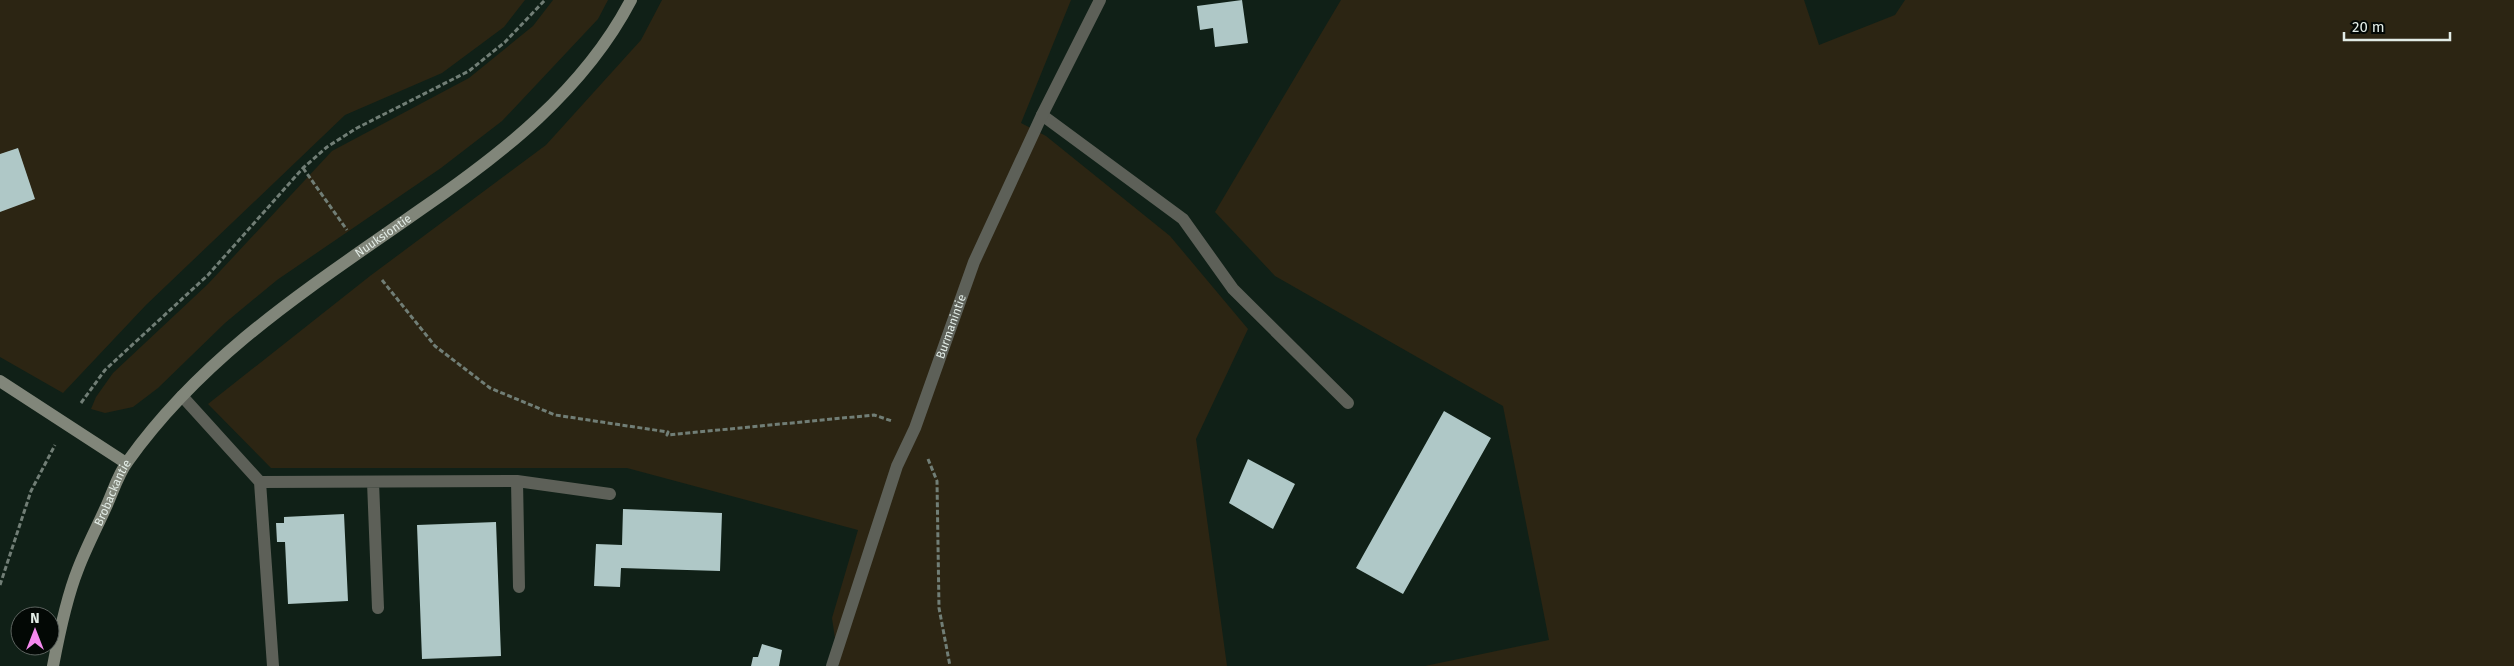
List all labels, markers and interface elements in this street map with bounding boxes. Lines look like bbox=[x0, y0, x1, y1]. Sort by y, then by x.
scale bar bbox=[2344, 10, 2450, 42]
text: 20 m bbox=[2352, 18, 2385, 36]
street label: Nuuksiontie bbox=[352, 211, 414, 260]
street label: Burmanintie bbox=[933, 292, 969, 361]
street label: Brobackantie bbox=[91, 457, 134, 528]
north arrow bbox=[10, 606, 60, 656]
text: N bbox=[30, 610, 40, 627]

